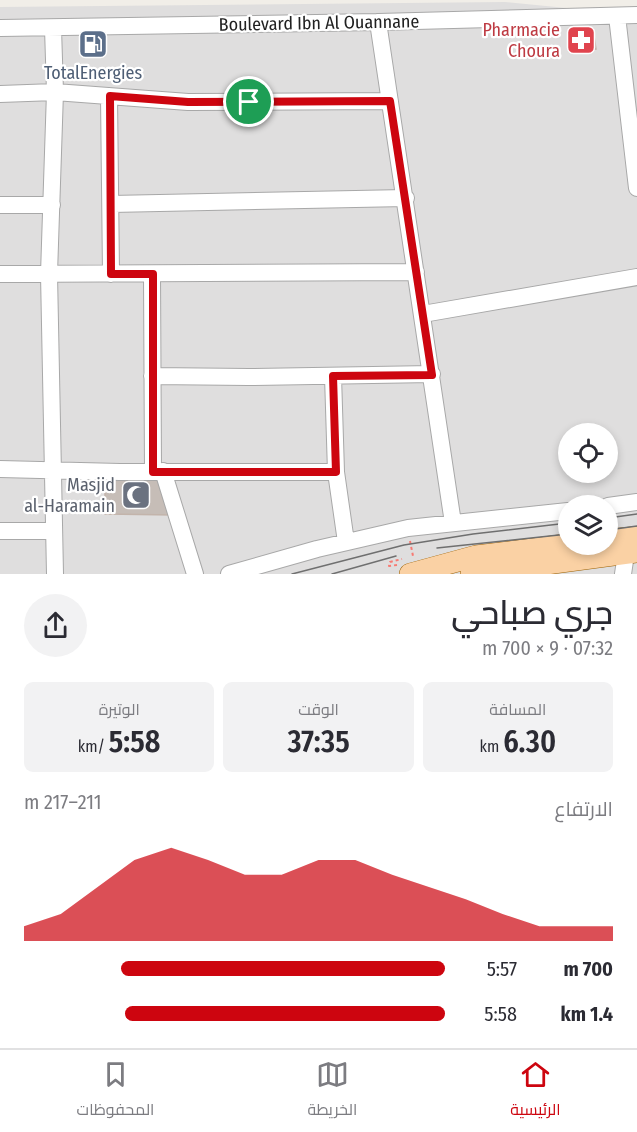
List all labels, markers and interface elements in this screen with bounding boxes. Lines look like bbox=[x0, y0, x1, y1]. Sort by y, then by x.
street label: Boulevard Ibn Al Ouannane bbox=[219, 10, 420, 36]
place label: Pharmacie Choura bbox=[483, 19, 560, 62]
pharmacy icon: Pharmacie Choura bbox=[565, 24, 597, 56]
fuel station icon: TotalEnergies bbox=[77, 28, 109, 60]
place label: TotalEnergies bbox=[44, 62, 142, 84]
pin bbox=[223, 76, 274, 127]
icon: arrive bbox=[232, 85, 265, 118]
map controls bbox=[558, 423, 618, 555]
button: locate bbox=[558, 423, 618, 483]
place label: Masjid al-Haramain bbox=[24, 474, 115, 517]
mosque icon: Masjid al-Haramain bbox=[120, 479, 152, 511]
button: layers bbox=[558, 495, 618, 555]
text: جري صباحي bbox=[451, 593, 613, 633]
button: share bbox=[24, 594, 87, 657]
text: 07:32 · 9 × 700 m bbox=[482, 636, 613, 660]
text: الوتيرة bbox=[99, 700, 140, 719]
text: الوقت bbox=[298, 700, 339, 719]
text: المسافة bbox=[489, 700, 546, 719]
text: 5:58 bbox=[109, 724, 161, 760]
text: 37:35 bbox=[287, 724, 350, 760]
text: 6.30 bbox=[503, 724, 556, 760]
text: /km bbox=[78, 737, 109, 756]
text: km bbox=[480, 737, 503, 756]
text: 211–217 m bbox=[24, 790, 102, 814]
text: الارتفاع bbox=[554, 797, 613, 821]
text: 5:57 bbox=[487, 957, 517, 981]
text: 700 m bbox=[563, 957, 613, 981]
text: 5:58 bbox=[484, 1002, 517, 1026]
text: 1.4 km bbox=[560, 1002, 613, 1026]
tab: المحفوظات bbox=[77, 1058, 154, 1124]
tab: الخريطة bbox=[307, 1058, 357, 1124]
tab: الرئيسية bbox=[510, 1058, 561, 1124]

